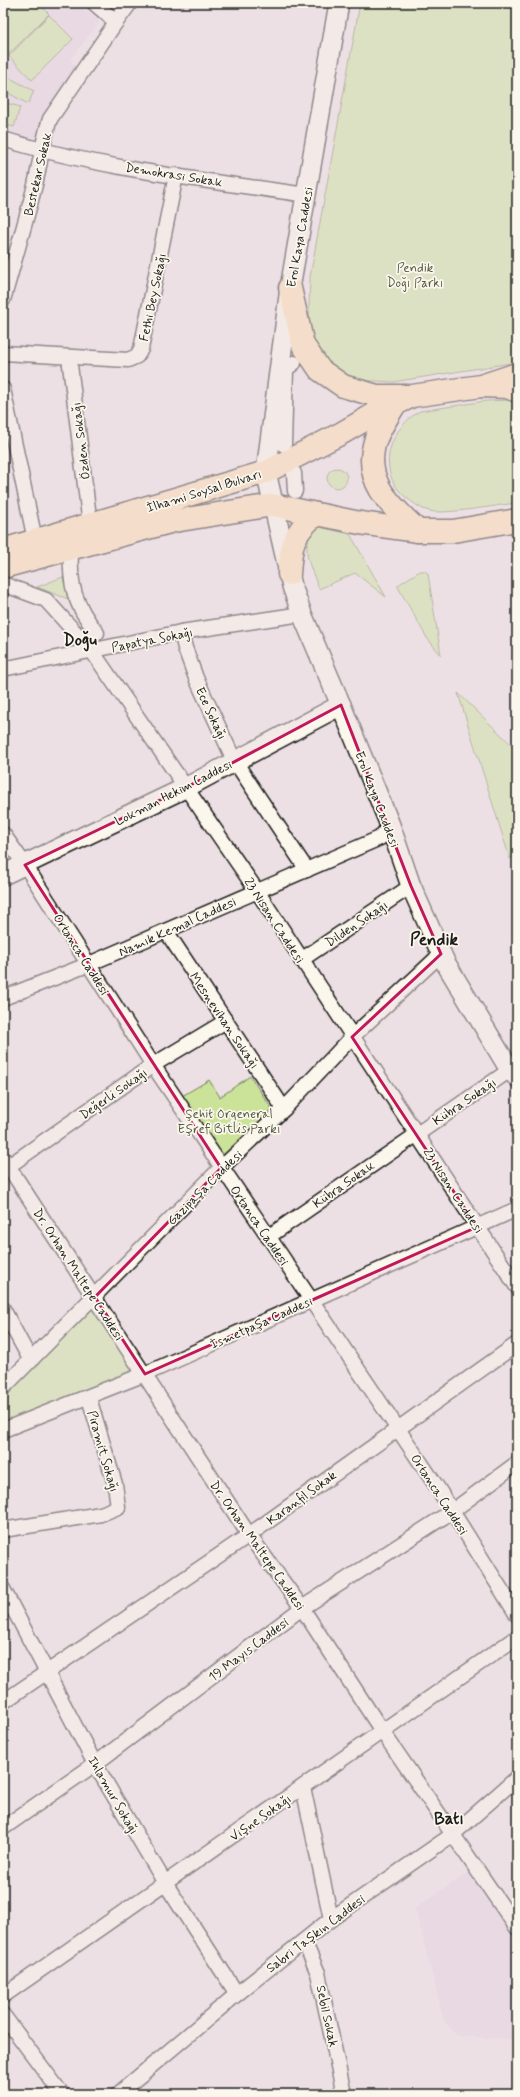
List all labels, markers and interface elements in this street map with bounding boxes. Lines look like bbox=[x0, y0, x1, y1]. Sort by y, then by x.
street label: Bestekar Sokak bbox=[21, 130, 56, 218]
street label: Demokrasi Sokak bbox=[124, 159, 224, 192]
street label: Erol Kaya Caddesi bbox=[283, 186, 318, 289]
street label: Fethi Bey Sokağı bbox=[136, 252, 171, 343]
park label: Pendik Doğı Parkı bbox=[387, 260, 443, 292]
street label: Özden Sokağı bbox=[68, 401, 95, 481]
street label: İlhami Soysal Bulvarı bbox=[145, 466, 264, 517]
street label: Papatya Sokağı bbox=[110, 624, 195, 657]
district label: Doğu bbox=[63, 629, 97, 652]
street label: Ece Sokağı bbox=[191, 685, 230, 743]
street label: Erol Kaya Caddesi bbox=[350, 749, 403, 850]
street label: Lokman Hekim Caddesi bbox=[112, 756, 235, 830]
street label: 23 Nisan Caddesi bbox=[240, 875, 308, 967]
street label: Namık Kemal Caddesi bbox=[116, 894, 239, 961]
street label: Dilden Sokağı bbox=[322, 897, 391, 951]
street label: Ortanca Caddesi bbox=[49, 911, 113, 999]
district label: Pendik bbox=[410, 929, 458, 951]
street label: Mesnevihan Sokağı bbox=[185, 969, 262, 1072]
street label: Değerli Sokağı bbox=[77, 1065, 151, 1124]
street label: Kübra Sokağı bbox=[430, 1075, 500, 1130]
park label: Şehit Orgeneral Eşref Bitlis Parkı bbox=[178, 1106, 281, 1138]
street label: 23 Nisan Caddesi bbox=[419, 1145, 487, 1237]
street label: Gazipaşa Caddesi bbox=[164, 1147, 246, 1229]
street label: Kübra Sokak bbox=[310, 1157, 379, 1213]
street label: Ortanca Caddesi bbox=[226, 1182, 292, 1269]
street label: Dr. Orhan Maltepe Caddesi bbox=[29, 1205, 127, 1344]
street label: İsmetpaşa Caddesi bbox=[208, 1293, 316, 1354]
street label: Piramit Sokağı bbox=[83, 1409, 122, 1494]
street label: Ortanca Caddesi bbox=[406, 1451, 471, 1538]
street label: Karanfil Sokak bbox=[264, 1467, 340, 1529]
street label: Dr. Orhan Maltepe Caddesi bbox=[206, 1478, 308, 1614]
street label: 19 Mayıs Caddesi bbox=[205, 1614, 292, 1686]
street label: Ihlamur Sokağı bbox=[83, 1754, 142, 1838]
street label: Vişne Sokağı bbox=[227, 1791, 295, 1846]
district label: Batı bbox=[434, 1808, 464, 1830]
street label: Sabri Taşkın Caddesi bbox=[263, 1891, 369, 1977]
street label: Sebil Sokak bbox=[312, 1984, 342, 2049]

